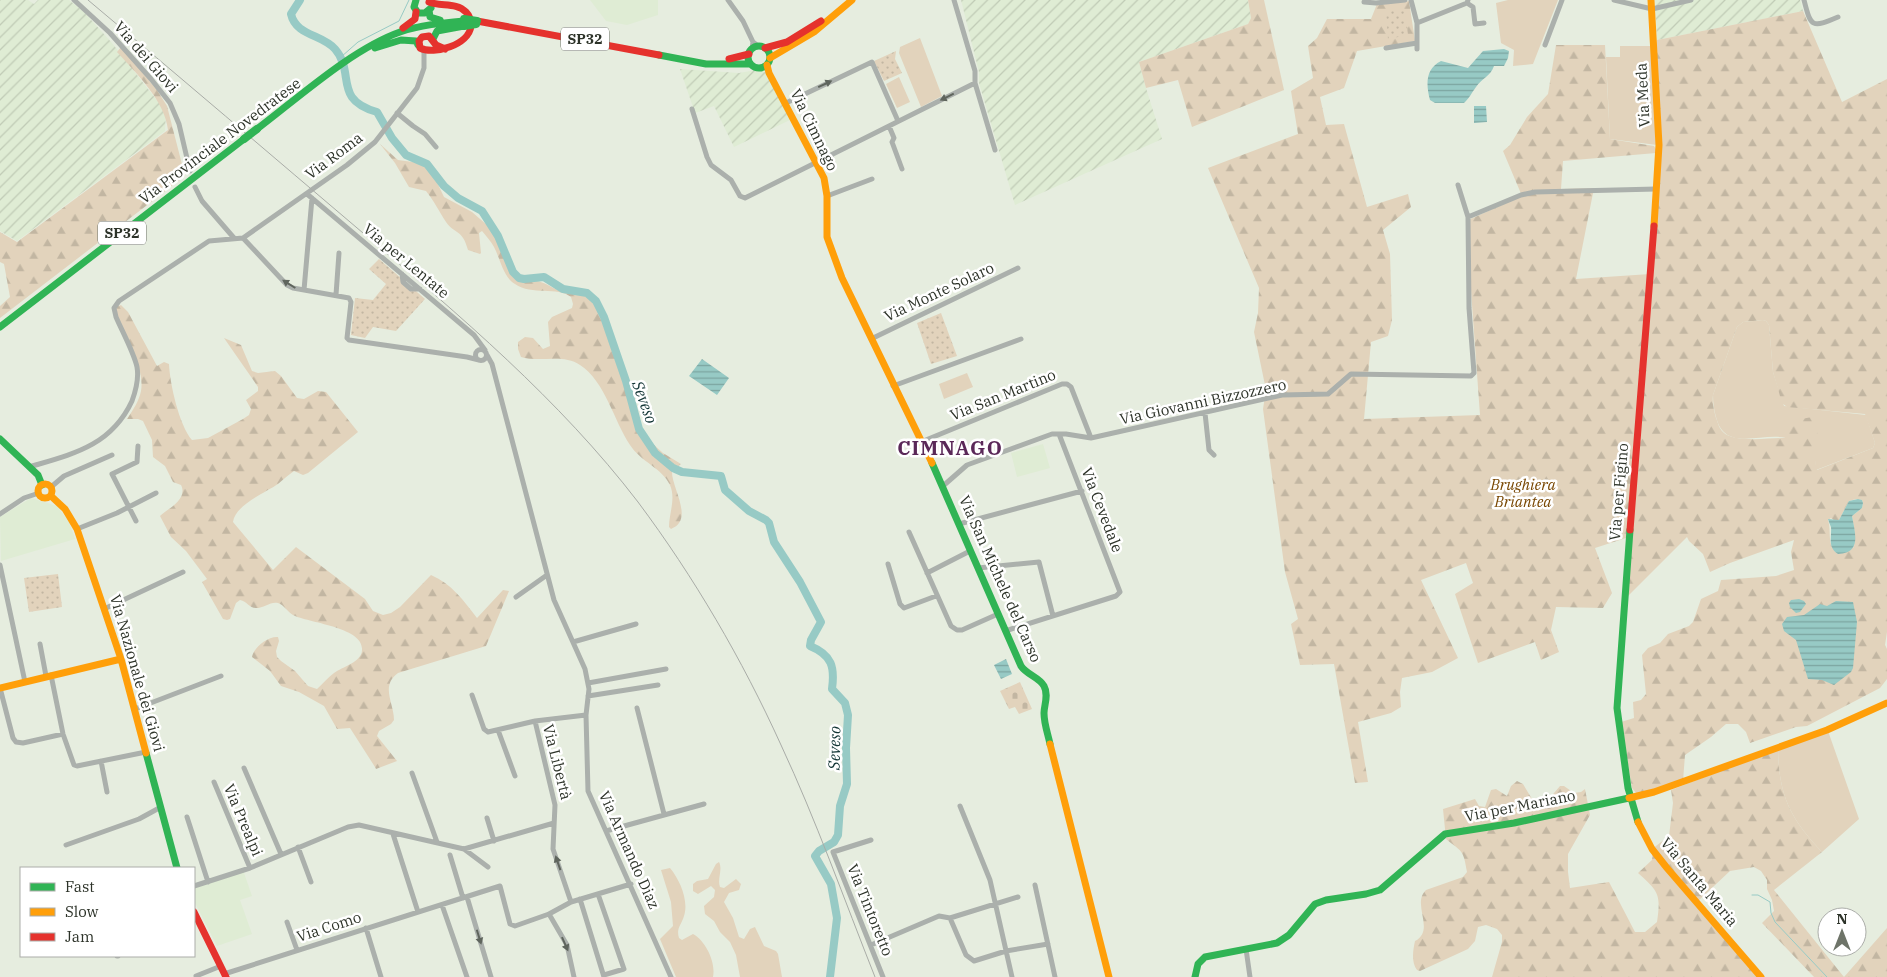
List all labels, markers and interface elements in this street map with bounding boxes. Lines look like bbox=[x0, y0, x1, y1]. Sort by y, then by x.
street label: Via dei Giovi bbox=[110, 17, 183, 96]
road number: SP32 bbox=[561, 28, 609, 50]
street label: Via Meda bbox=[1631, 62, 1654, 128]
street label: Via Provinciale Novedratese bbox=[135, 74, 304, 208]
one-way arrow bbox=[818, 80, 832, 88]
street label: Via Cimnago bbox=[786, 86, 843, 174]
one-way arrow bbox=[940, 93, 955, 101]
street label: Via Roma bbox=[301, 128, 366, 183]
street label: Via per Lentate bbox=[359, 219, 453, 302]
road number: SP32 bbox=[98, 222, 146, 244]
street label: Via Monte Solaro bbox=[881, 258, 997, 325]
one-way arrow bbox=[282, 279, 296, 288]
street label: Via San Martino bbox=[947, 365, 1058, 424]
street label: Via Giovanni Bizzozzero bbox=[1118, 375, 1288, 428]
water label: Seveso bbox=[628, 377, 662, 426]
district label: CIMNAGO bbox=[897, 434, 1003, 461]
street label: Via per Figino bbox=[1605, 442, 1632, 542]
street label: Via Cevedale bbox=[1078, 465, 1127, 555]
park label: Brughiera Briantea bbox=[1489, 475, 1556, 511]
street label: Via San Michele del Carso bbox=[955, 493, 1046, 665]
street label: Via Nazionale dei Giovi bbox=[106, 592, 169, 754]
street label: Via Libertà bbox=[539, 722, 576, 802]
water label: Seveso bbox=[824, 726, 844, 771]
street label: Via Prealpi bbox=[220, 781, 267, 859]
street label: Via per Mariano bbox=[1463, 785, 1577, 826]
street label: Via Armando Diaz bbox=[595, 788, 664, 912]
street label: Via Santa Maria bbox=[1657, 833, 1742, 930]
one-way arrow bbox=[553, 856, 561, 871]
street label: Via Tintoretto bbox=[843, 861, 898, 959]
legend bbox=[20, 867, 195, 957]
text: Fast bbox=[65, 877, 95, 896]
text: Slow bbox=[65, 902, 99, 921]
street label: Via Como bbox=[294, 907, 364, 946]
north arrow bbox=[1817, 907, 1867, 957]
text: N bbox=[1836, 910, 1848, 928]
text: Jam bbox=[65, 927, 94, 946]
one-way arrow bbox=[476, 929, 484, 944]
one-way arrow bbox=[562, 937, 570, 951]

